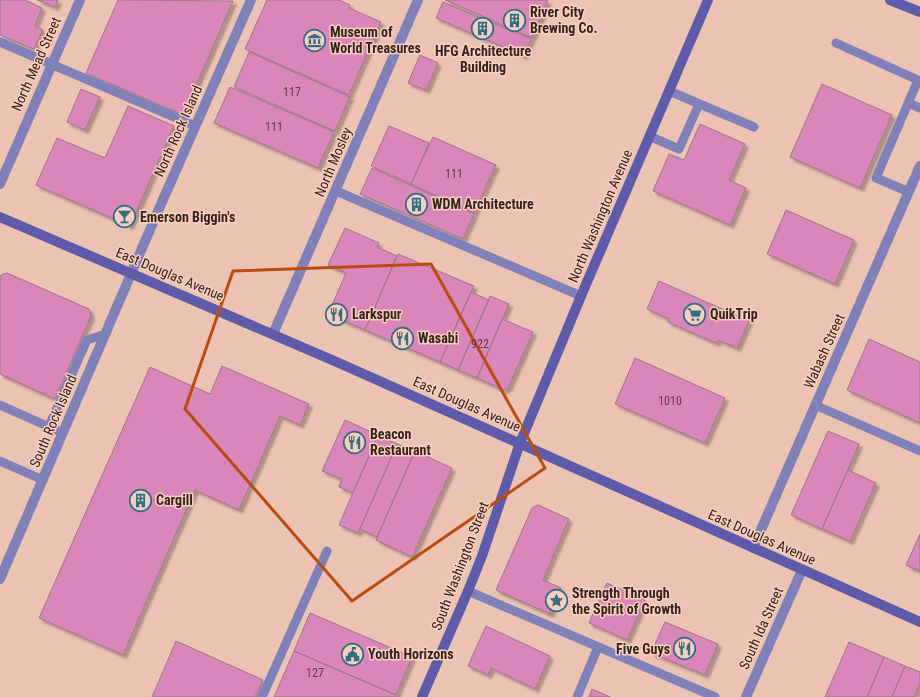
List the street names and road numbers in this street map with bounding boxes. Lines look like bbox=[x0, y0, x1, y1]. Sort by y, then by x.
street label: North Mead Street bbox=[8, 15, 64, 113]
street label: North Rock Island bbox=[151, 83, 205, 179]
street label: North Mosley bbox=[311, 125, 355, 199]
street label: North Washington Avenue bbox=[565, 147, 635, 285]
street label: East Douglas Avenue bbox=[114, 244, 227, 304]
street label: Wabash Street bbox=[800, 311, 848, 391]
street label: South Rock Island bbox=[26, 372, 80, 470]
street label: East Douglas Avenue bbox=[411, 373, 524, 435]
street label: South Washington Street bbox=[428, 500, 492, 632]
street label: East Douglas Avenue bbox=[706, 506, 819, 568]
street label: South Ida Street bbox=[736, 584, 786, 672]

